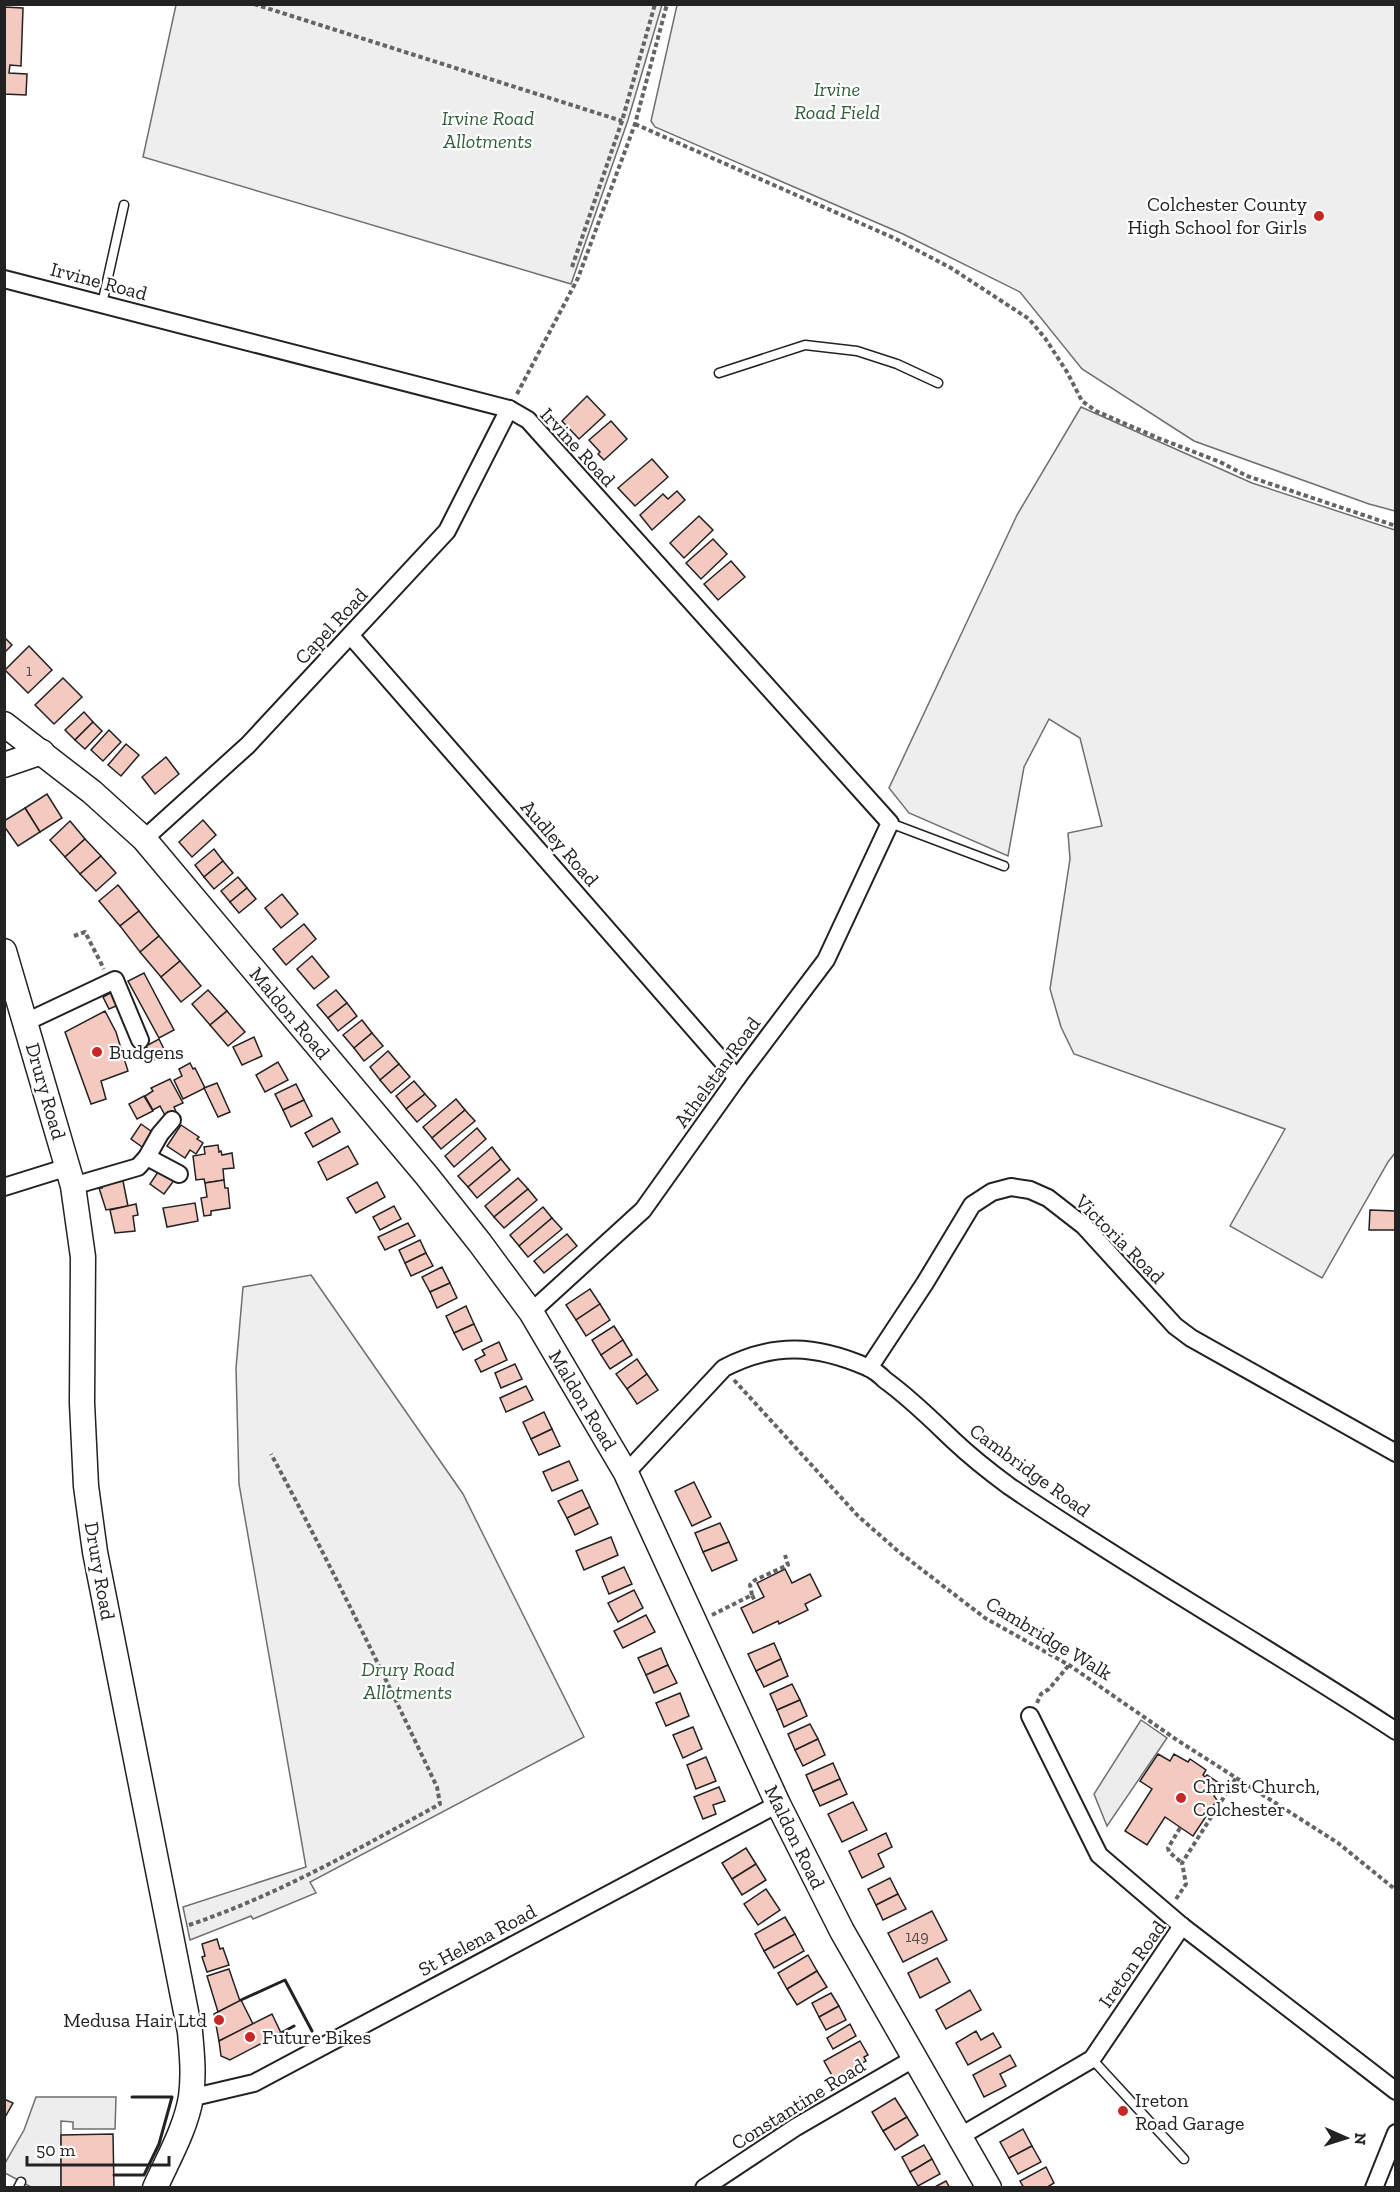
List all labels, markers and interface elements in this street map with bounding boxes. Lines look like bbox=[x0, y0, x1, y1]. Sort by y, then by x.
park label: Irvine Road Field bbox=[794, 77, 880, 124]
park label: Irvine Road Allotments bbox=[442, 106, 534, 153]
place label: Colchester County High School for Girls bbox=[1127, 192, 1308, 239]
marker: Colchester County High School for Girls bbox=[1312, 209, 1326, 223]
street label: Irvine Road bbox=[48, 257, 150, 305]
street label: Irvine Road bbox=[535, 403, 621, 491]
street label: Capel Road bbox=[290, 583, 372, 669]
house number: 1 bbox=[26, 661, 32, 680]
street label: Audley Road bbox=[516, 795, 604, 891]
street label: Maldon Road bbox=[245, 962, 335, 1064]
street label: Athelstan Road bbox=[669, 1012, 765, 1132]
street label: Drury Road bbox=[21, 1040, 71, 1142]
place label: Budgens bbox=[109, 1040, 184, 1064]
marker: Budgens bbox=[90, 1045, 104, 1059]
street label: Victoria Road bbox=[1070, 1189, 1170, 1289]
street label: Maldon Road bbox=[544, 1346, 622, 1454]
street label: Cambridge Road bbox=[965, 1418, 1095, 1522]
street label: Drury Road bbox=[80, 1520, 120, 1622]
street label: Cambridge Walk bbox=[982, 1591, 1117, 1685]
park label: Drury Road Allotments bbox=[361, 1657, 455, 1704]
place label: Christ Church, Colchester bbox=[1193, 1774, 1320, 1821]
street label: Maldon Road bbox=[760, 1781, 830, 1893]
marker: Christ Church, Colchester bbox=[1174, 1791, 1188, 1805]
street label: St Helena Road bbox=[414, 1899, 540, 1981]
street label: Ireton Road bbox=[1093, 1916, 1171, 2012]
house number: 149 bbox=[905, 1927, 929, 1946]
place label: Medusa Hair Ltd bbox=[63, 2008, 207, 2032]
marker: Medusa Hair Ltd bbox=[212, 2013, 226, 2027]
place label: Future Bikes bbox=[262, 2025, 371, 2049]
marker: Future Bikes bbox=[243, 2030, 257, 2044]
street label: Constantine Road bbox=[727, 2053, 869, 2155]
place label: Ireton Road Garage bbox=[1135, 2088, 1244, 2135]
marker: Ireton Road Garage bbox=[1116, 2104, 1130, 2118]
north arrow bbox=[1316, 2108, 1376, 2168]
scale bar bbox=[27, 2129, 170, 2167]
text: N bbox=[1351, 2132, 1370, 2145]
text: 50 m bbox=[36, 2139, 76, 2161]

